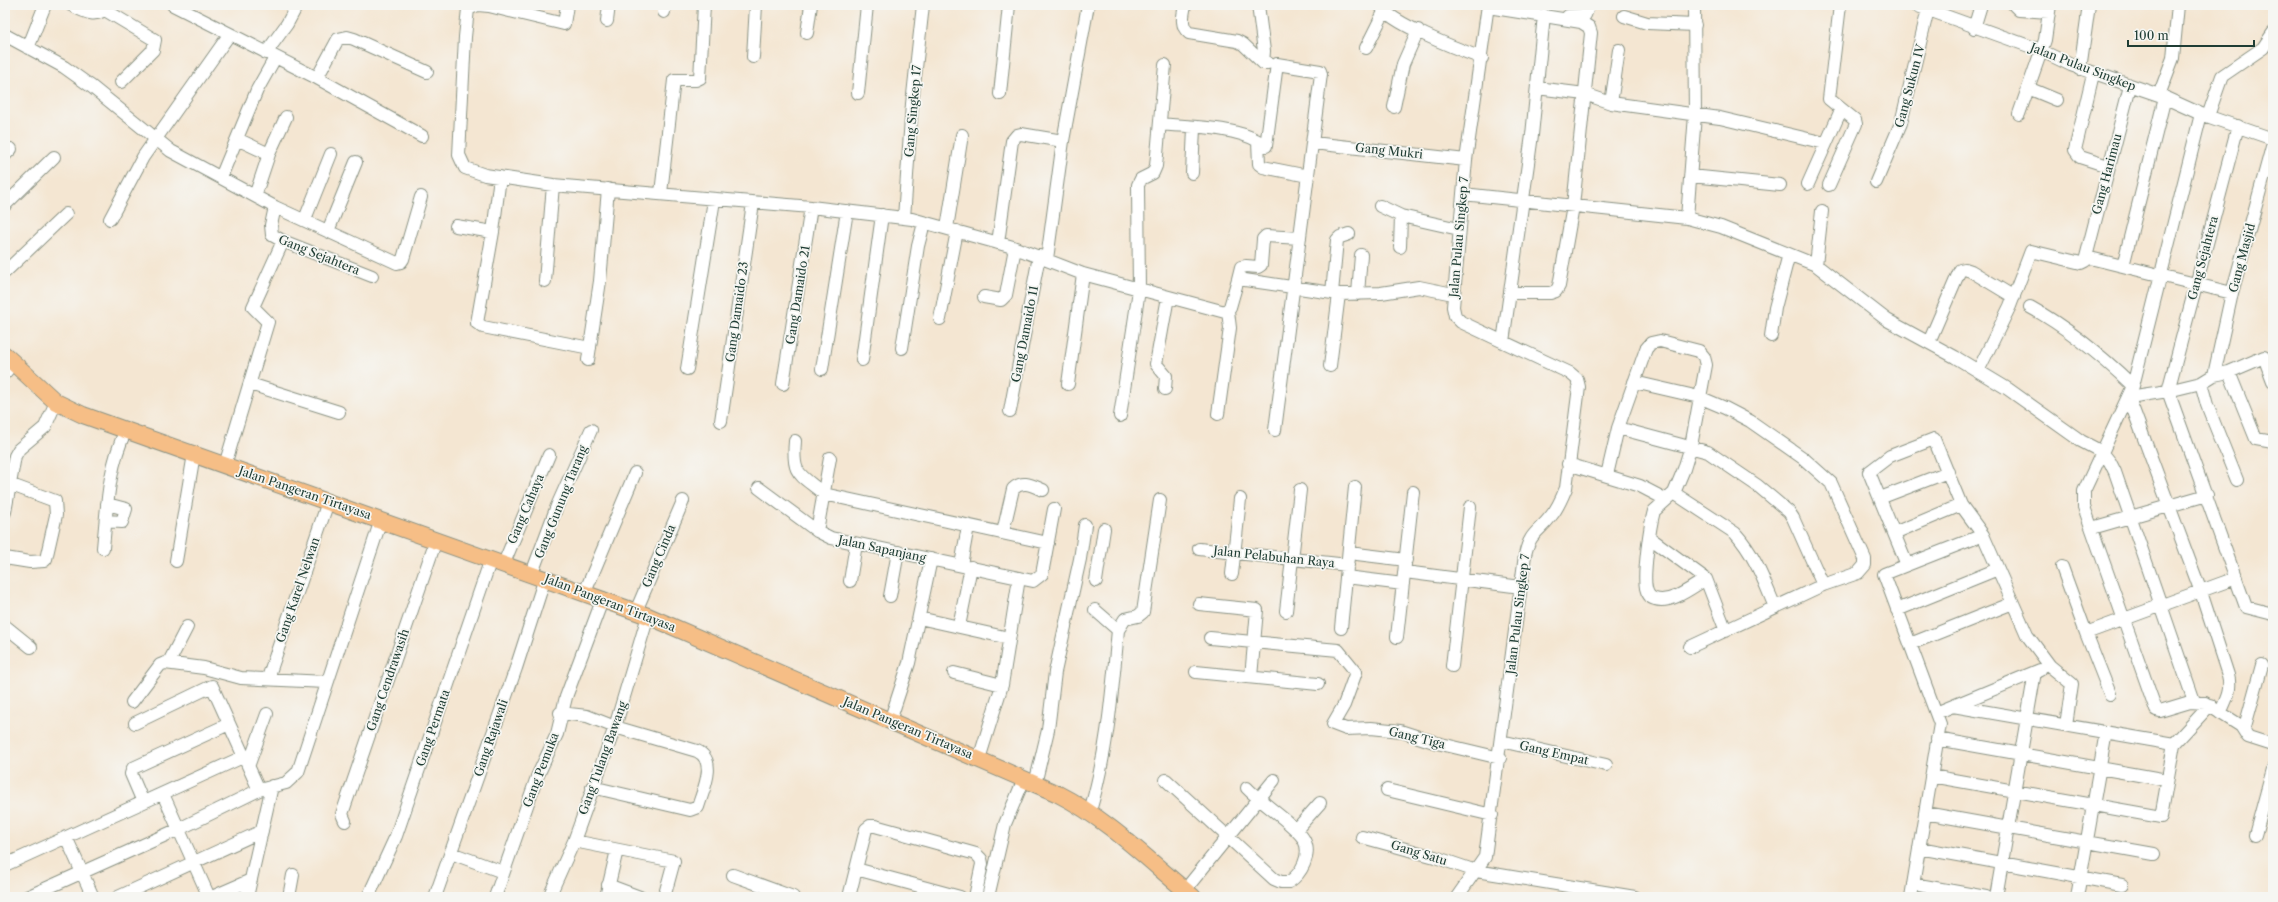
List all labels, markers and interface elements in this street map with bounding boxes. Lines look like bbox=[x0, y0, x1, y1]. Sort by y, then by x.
scale bar bbox=[2128, 22, 2254, 48]
text: 100 m bbox=[2134, 28, 2169, 43]
street label: Jalan Pulau Singkep bbox=[2026, 39, 2138, 94]
street label: Gang Sukun IV bbox=[1891, 42, 1928, 129]
street label: Gang Singkep 17 bbox=[901, 64, 924, 158]
street label: Gang Harimau bbox=[2089, 131, 2125, 216]
street label: Gang Mukri bbox=[1354, 139, 1424, 162]
street label: Jalan Pulau Singkep 7 bbox=[1446, 176, 1471, 300]
street label: Gang Sejahtera bbox=[2184, 214, 2221, 302]
street label: Gang Masjid bbox=[2225, 221, 2258, 294]
street label: Gang Sejahtera bbox=[276, 231, 363, 278]
street label: Gang Damaido 21 bbox=[782, 244, 813, 346]
street label: Gang Damaido 23 bbox=[722, 261, 751, 363]
street label: Gang Damaido 11 bbox=[1008, 284, 1041, 384]
street label: Gang Gunung Tarang bbox=[531, 442, 590, 561]
street label: Jalan Pangeran Tirtayasa bbox=[235, 462, 374, 523]
street label: Gang Cahaya bbox=[504, 471, 547, 546]
street label: Gang Cinda bbox=[639, 521, 679, 590]
street label: Jalan Sapanjang bbox=[835, 531, 928, 565]
street label: Gang Karel Nelwan bbox=[272, 535, 323, 644]
street label: Jalan Pelabuhan Raya bbox=[1211, 542, 1336, 570]
street label: Jalan Pulau Singkep 7 bbox=[1502, 553, 1532, 677]
street label: Jalan Pangeran Tirtayasa bbox=[541, 570, 679, 635]
street label: Gang Cendrawasih bbox=[363, 626, 412, 733]
street label: Gang Permata bbox=[412, 687, 453, 768]
street label: Jalan Pangeran Tirtayasa bbox=[839, 693, 976, 762]
street label: Gang Rajawali bbox=[470, 697, 511, 778]
street label: Gang Tulang Bawang bbox=[575, 698, 630, 817]
street label: Gang Tiga bbox=[1387, 723, 1448, 752]
street label: Gang Pemuka bbox=[519, 730, 562, 809]
street label: Gang Empat bbox=[1518, 737, 1591, 768]
street label: Gang Satu bbox=[1389, 837, 1450, 868]

